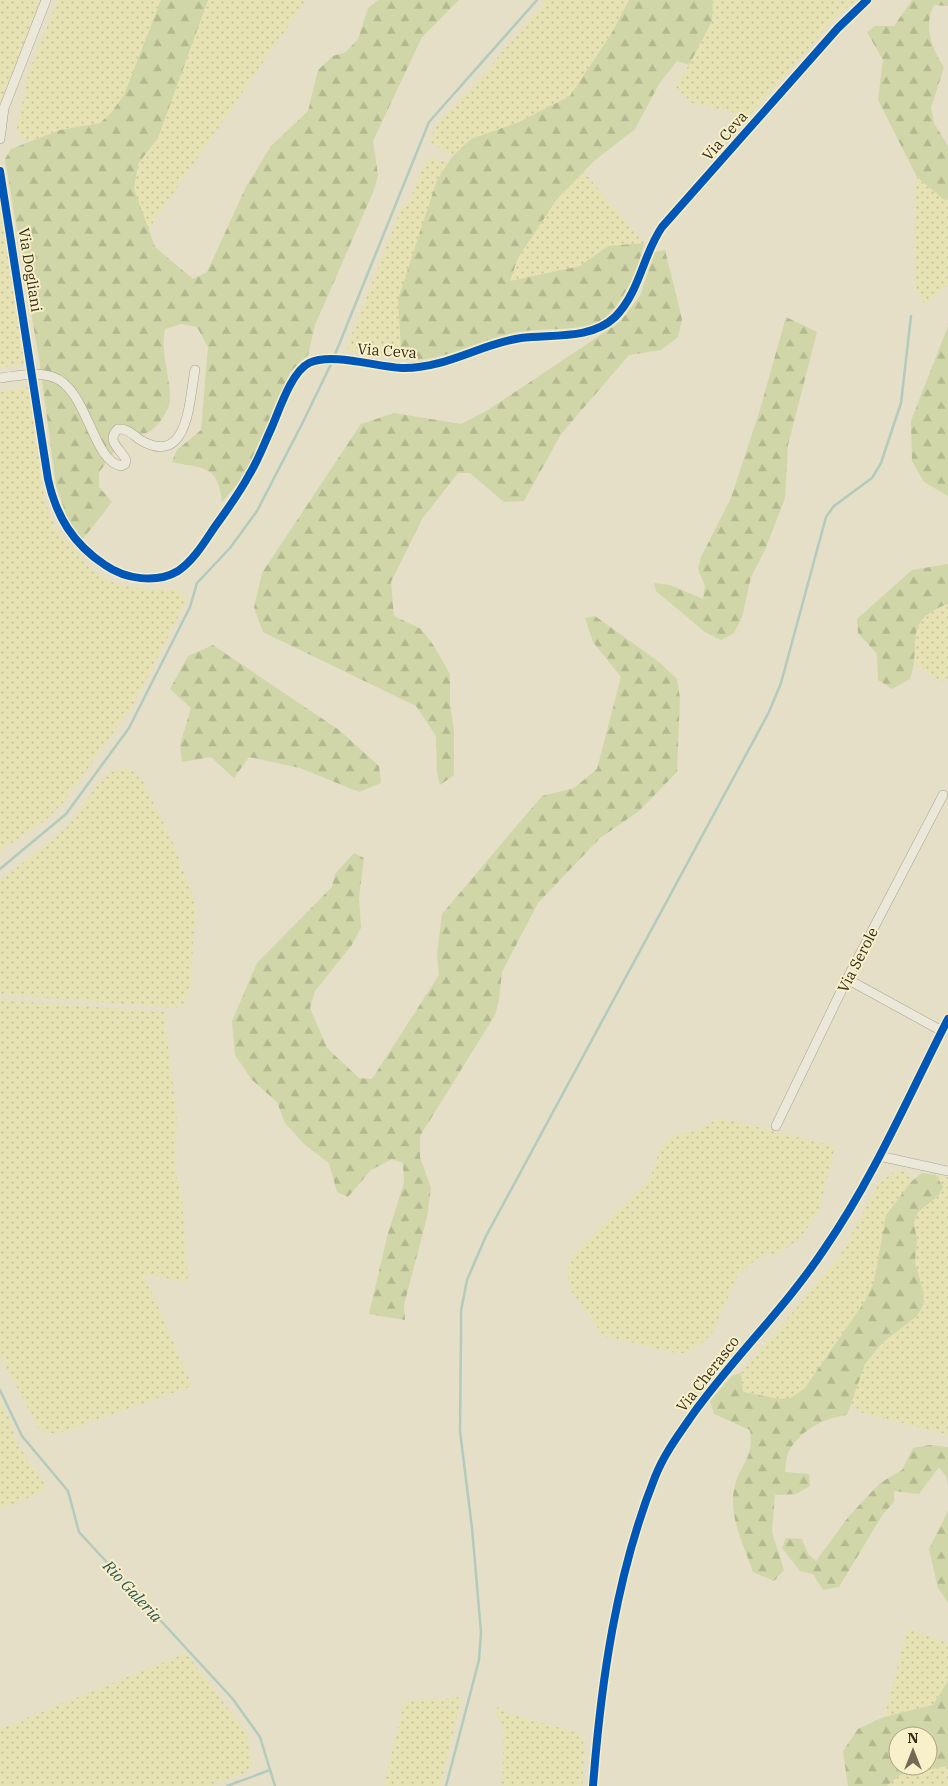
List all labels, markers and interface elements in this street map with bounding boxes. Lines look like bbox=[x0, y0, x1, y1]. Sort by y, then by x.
street label: Via Ceva bbox=[698, 107, 751, 164]
street label: Via Dogliani bbox=[14, 226, 47, 314]
street label: Via Ceva bbox=[357, 339, 417, 362]
street label: Via Serole bbox=[833, 924, 882, 996]
street label: Via Cherasco bbox=[672, 1332, 743, 1416]
water label: Rio Galeria bbox=[98, 1555, 167, 1626]
north arrow bbox=[888, 1726, 938, 1776]
text: N bbox=[907, 1729, 919, 1747]

